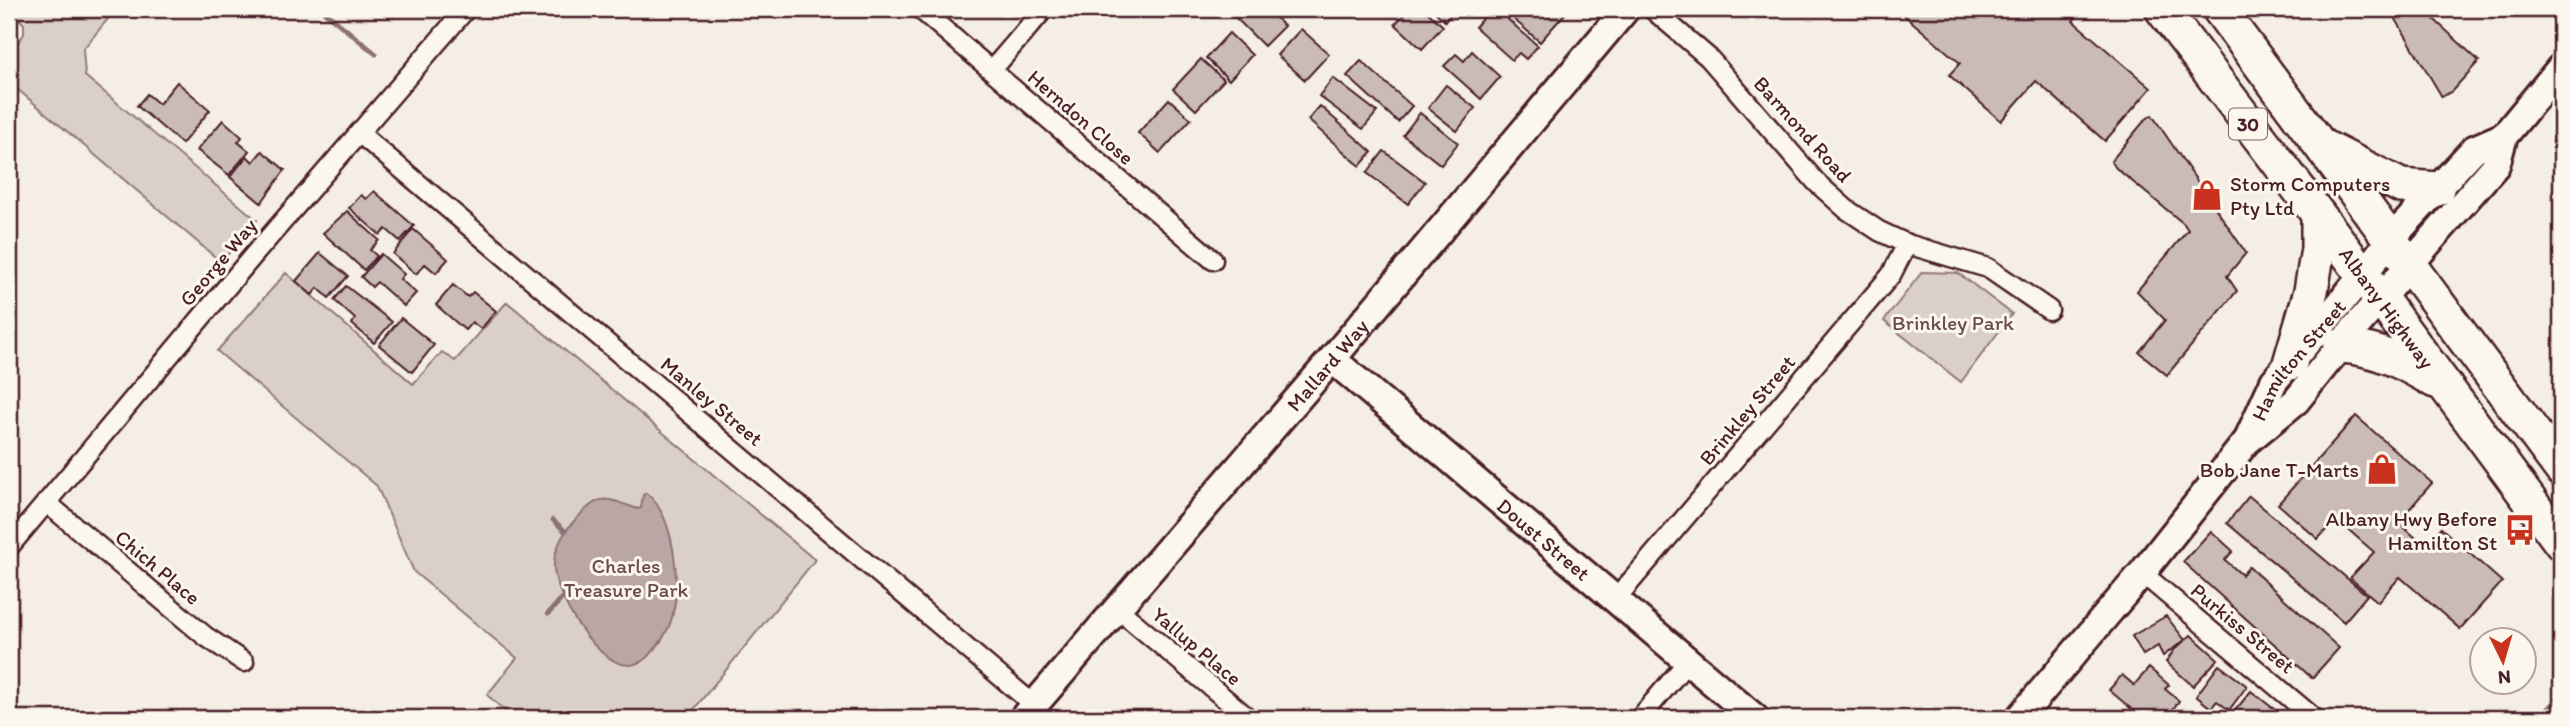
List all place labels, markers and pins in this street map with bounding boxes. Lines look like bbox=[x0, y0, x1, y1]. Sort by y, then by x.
place label: Storm Computers Pty Ltd bbox=[2230, 171, 2390, 220]
shop icon: Storm Computers Pty Ltd bbox=[2190, 178, 2224, 212]
shop icon: Bob Jane T-Marts bbox=[2365, 452, 2399, 486]
place label: Bob Jane T-Marts bbox=[2200, 457, 2359, 482]
place label: Albany Hwy Before Hamilton St bbox=[2326, 506, 2497, 555]
bus stop icon: Albany Hwy Before Hamilton St bbox=[2503, 513, 2537, 547]

